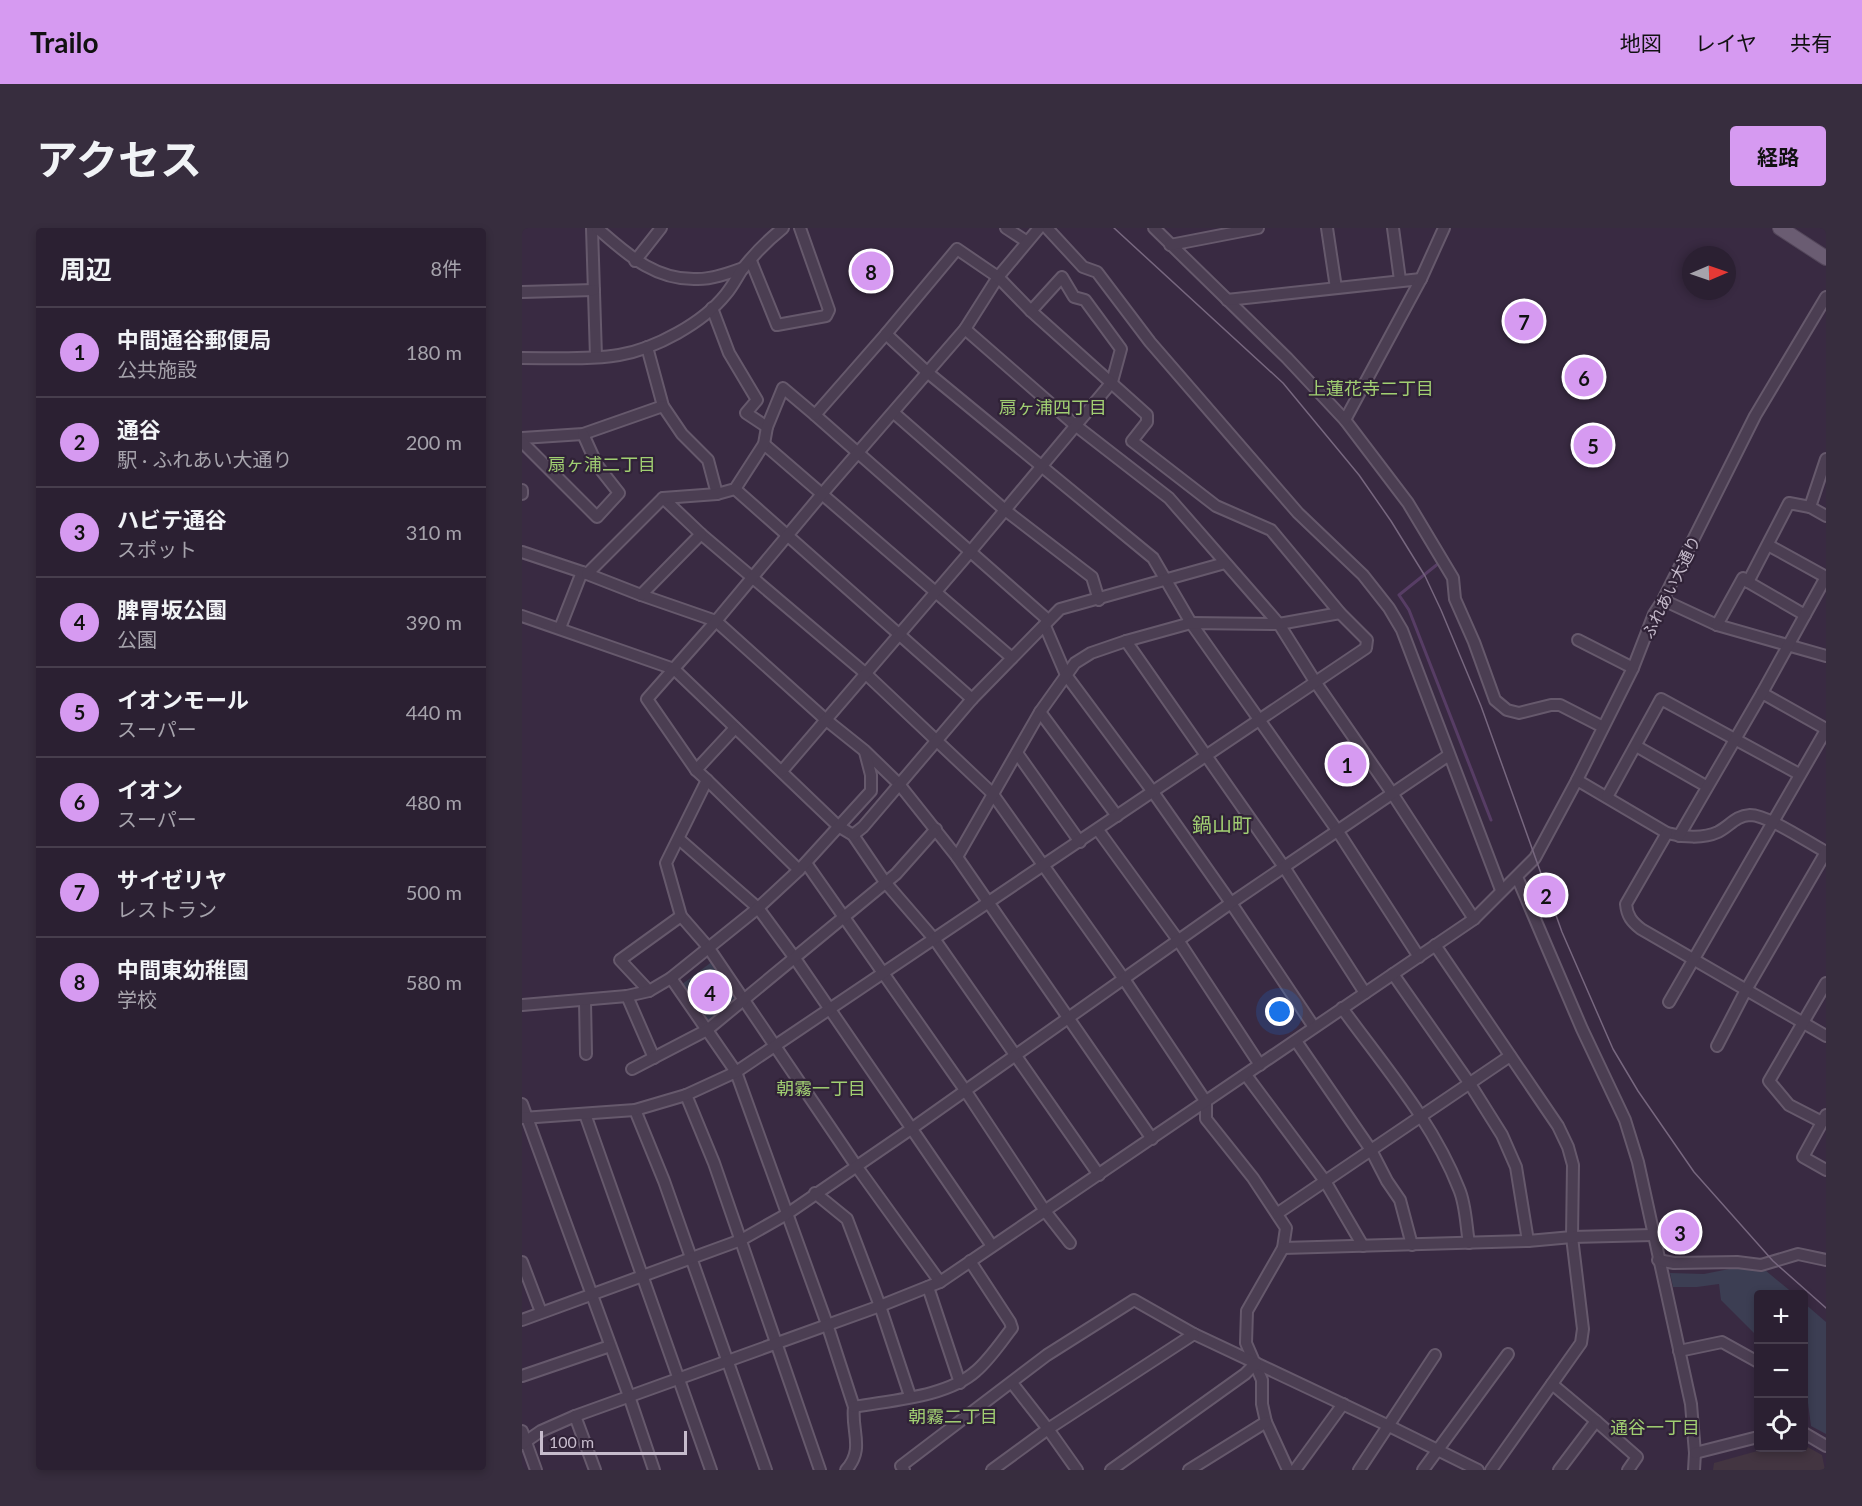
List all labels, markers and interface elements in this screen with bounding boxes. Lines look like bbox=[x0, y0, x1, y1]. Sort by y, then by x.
text: Trailo bbox=[30, 25, 99, 59]
text: 地図 bbox=[1620, 30, 1662, 55]
text: レイヤ bbox=[1695, 30, 1757, 55]
text: 共有 bbox=[1790, 30, 1832, 55]
button: 経路 bbox=[1730, 126, 1826, 186]
text: アクセス bbox=[36, 134, 202, 184]
north arrow bbox=[1682, 246, 1736, 300]
pin: 8 bbox=[852, 248, 890, 294]
text: 周辺 bbox=[60, 253, 112, 285]
text: 8件 bbox=[430, 256, 462, 280]
pin: 7 bbox=[1504, 298, 1544, 344]
text: 中間通谷郵便局 bbox=[117, 326, 271, 353]
text: 1 bbox=[74, 340, 85, 364]
text: 180 m bbox=[406, 340, 462, 364]
pin: 6 bbox=[1564, 354, 1604, 400]
text: 公共施設 bbox=[117, 357, 197, 381]
district label: 上蓮花寺二丁目 bbox=[1308, 377, 1434, 399]
district label: 扇ヶ浦四丁目 bbox=[999, 396, 1107, 418]
text: 通谷 bbox=[117, 416, 161, 443]
pin: 5 bbox=[1574, 422, 1612, 468]
text: 2 bbox=[74, 430, 85, 454]
text: 200 m bbox=[406, 430, 462, 454]
text: 駅 · ふれあい大通り bbox=[117, 447, 292, 471]
district label: 扇ヶ浦二丁目 bbox=[548, 453, 656, 475]
text: ハビテ通谷 bbox=[117, 506, 227, 533]
text: 3 bbox=[74, 520, 85, 544]
text: 310 m bbox=[406, 520, 462, 544]
street label: ふれあい大通り bbox=[1637, 532, 1704, 641]
text: スポット bbox=[117, 537, 197, 561]
text: 脾胃坂公園 bbox=[117, 596, 227, 623]
text: 4 bbox=[74, 610, 85, 634]
text: 390 m bbox=[406, 610, 462, 634]
text: 公園 bbox=[117, 627, 157, 651]
text: イオンモール bbox=[117, 686, 249, 713]
text: 5 bbox=[74, 700, 85, 724]
text: 440 m bbox=[406, 700, 462, 724]
text: スーパー bbox=[117, 717, 197, 741]
pin: 1 bbox=[1328, 742, 1366, 786]
text: イオン bbox=[117, 776, 183, 803]
text: 6 bbox=[74, 790, 85, 814]
text: 480 m bbox=[406, 790, 462, 814]
text: スーパー bbox=[117, 807, 197, 831]
district label: 鍋山町 bbox=[1192, 812, 1252, 836]
text: サイゼリヤ bbox=[117, 866, 227, 893]
pin: 2 bbox=[1526, 872, 1566, 918]
text: 7 bbox=[74, 880, 85, 904]
text: 500 m bbox=[406, 880, 462, 904]
text: レストラン bbox=[117, 897, 217, 921]
text: 中間東幼稚園 bbox=[117, 956, 249, 983]
text: 8 bbox=[74, 970, 85, 994]
text: 580 m bbox=[406, 970, 462, 994]
pin: 4 bbox=[690, 970, 729, 1014]
text: 学校 bbox=[117, 987, 157, 1011]
your location bbox=[1265, 997, 1294, 1026]
district label: 朝霧一丁目 bbox=[776, 1077, 866, 1099]
pin: 3 bbox=[1660, 1210, 1700, 1254]
map controls bbox=[1754, 1290, 1808, 1452]
button: + bbox=[1754, 1290, 1808, 1344]
button: − bbox=[1754, 1344, 1808, 1398]
button: locate bbox=[1754, 1398, 1808, 1452]
district label: 朝霧二丁目 bbox=[908, 1405, 998, 1427]
district label: 通谷一丁目 bbox=[1610, 1416, 1700, 1438]
scale bar bbox=[540, 1428, 687, 1456]
text: 100 m bbox=[549, 1432, 594, 1451]

